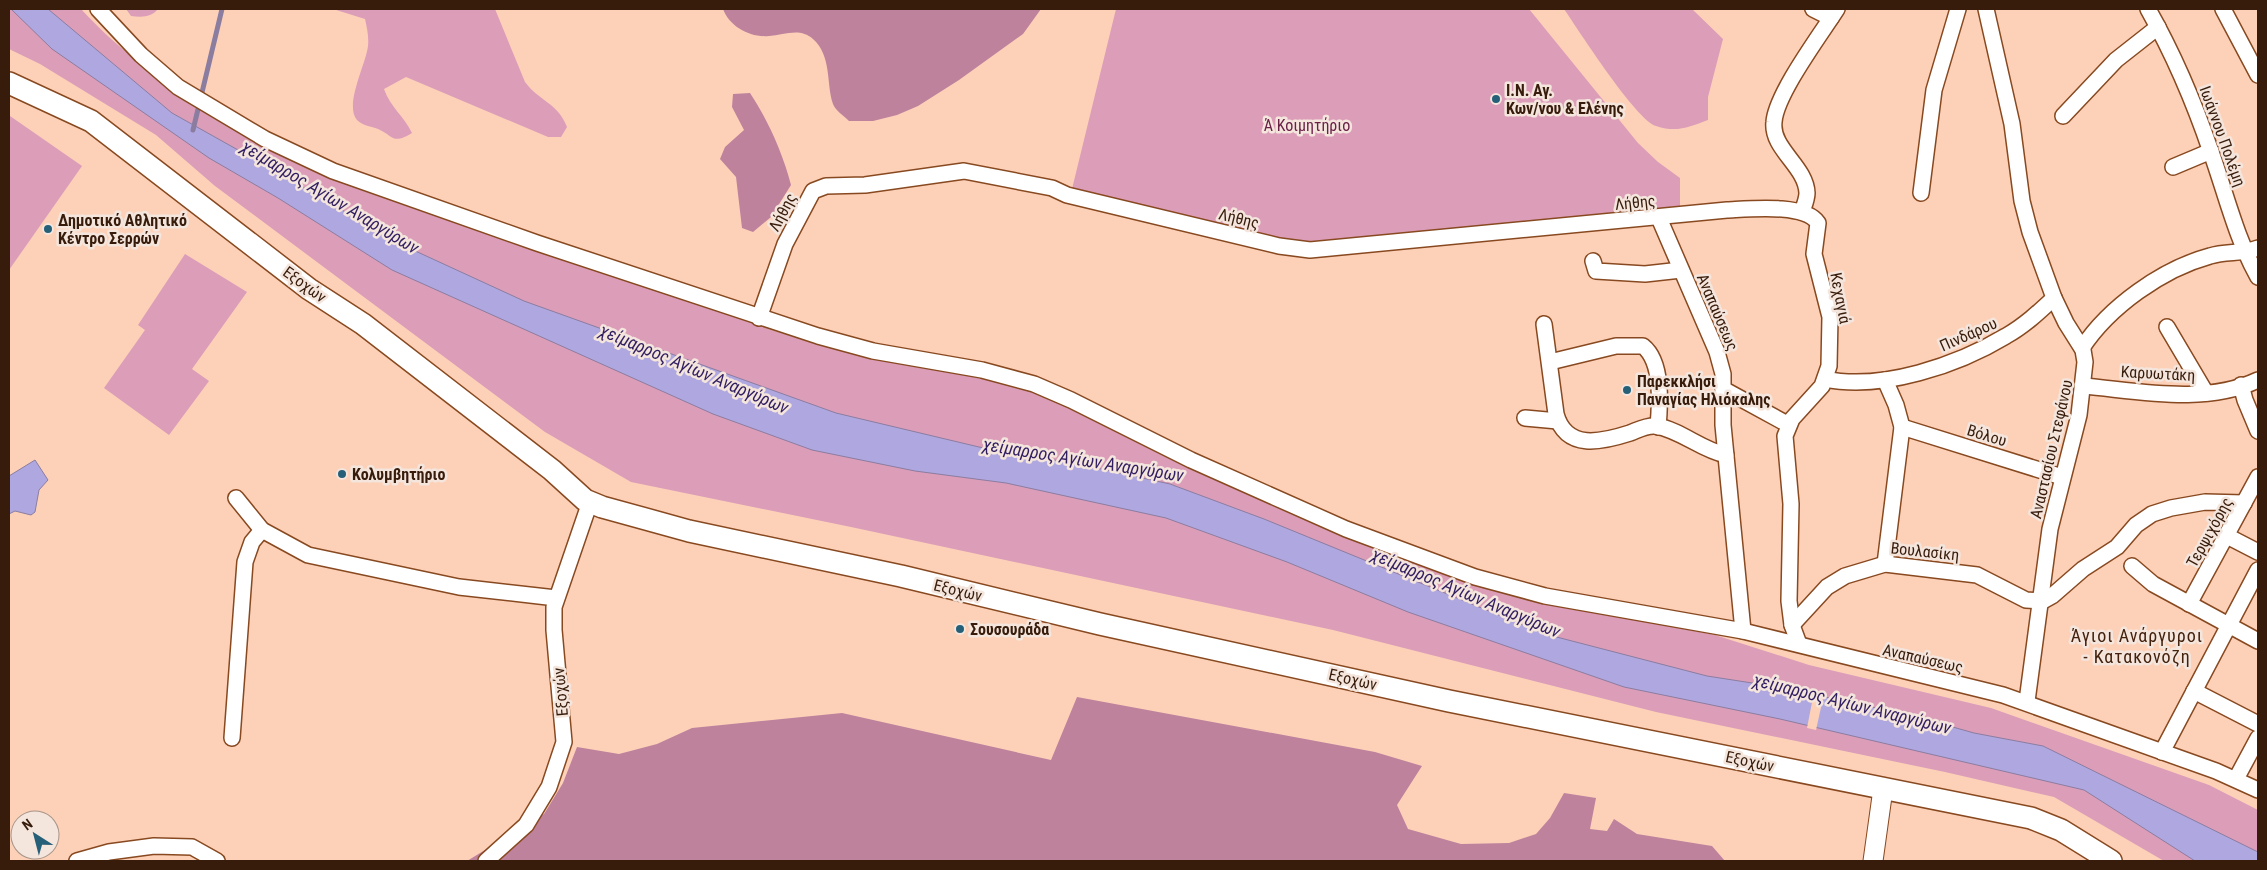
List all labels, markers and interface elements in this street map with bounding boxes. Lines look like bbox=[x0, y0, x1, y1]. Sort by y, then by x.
place label: Ι.Ν. Αγ. Κων/νου & Ελένης bbox=[1506, 81, 1624, 118]
street label: Ιωάννου Πολέμη bbox=[2196, 83, 2250, 189]
marker: Ι.Ν. Αγ. Κων/νου & Ελένης bbox=[1490, 93, 1502, 105]
park label: Ά Κοιμητήριο bbox=[1264, 116, 1350, 135]
water label: χείμαρρος Αγίων Αναργύρων bbox=[237, 135, 423, 258]
street label: Λήθης bbox=[765, 190, 800, 235]
street label: Λήθης bbox=[1614, 191, 1656, 214]
street label: Λήθης bbox=[1217, 204, 1261, 233]
place label: Δημοτικό Αθλητικό Κέντρο Σερρών bbox=[58, 211, 187, 248]
marker: Δημοτικό Αθλητικό Κέντρο Σερρών bbox=[42, 223, 54, 235]
street label: Εξοχών bbox=[279, 262, 330, 307]
street label: Αναπαύσεως bbox=[1693, 271, 1742, 354]
street label: Κεχαγιά bbox=[1826, 271, 1855, 325]
street label: Πινδάρου bbox=[1937, 313, 2000, 356]
water label: χείμαρρος Αγίων Αναργύρων bbox=[596, 319, 792, 418]
street label: Καρυωτάκη bbox=[2120, 362, 2196, 385]
place label: Παρεκκλήσι Παναγίας Ηλιόκαλης bbox=[1637, 372, 1770, 409]
street label: Αναστασίου Στεφάνου bbox=[2026, 378, 2077, 520]
marker: Παρεκκλήσι Παναγίας Ηλιόκαλης bbox=[1621, 384, 1633, 396]
street label: Βόλου bbox=[1965, 421, 2009, 450]
water label: χείμαρρος Αγίων Αναργύρων bbox=[980, 433, 1186, 486]
place label: Κολυμβητήριο bbox=[352, 465, 445, 484]
marker: Κολυμβητήριο bbox=[336, 468, 348, 480]
street label: Τερψιχόρης bbox=[2182, 494, 2236, 570]
street label: Βουλασίκη bbox=[1890, 538, 1960, 565]
water label: χείμαρρος Αγίων Αναργύρων bbox=[1368, 543, 1564, 642]
street label: Εξοχών bbox=[932, 575, 984, 606]
place label: Σουσουράδα bbox=[970, 620, 1049, 639]
marker: Σουσουράδα bbox=[954, 623, 966, 635]
district label: Άγιοι Ανάργυροι - Κατακονόζη bbox=[2071, 625, 2203, 667]
street label: Αναπαύσεως bbox=[1881, 640, 1965, 677]
street label: Εξοχών bbox=[1327, 665, 1379, 694]
street label: Εξοχών bbox=[549, 667, 572, 717]
water label: χείμαρρος Αγίων Αναργύρων bbox=[1750, 668, 1954, 738]
street label: Εξοχών bbox=[1724, 747, 1776, 776]
north arrow bbox=[10, 810, 60, 860]
text: N bbox=[19, 815, 36, 833]

